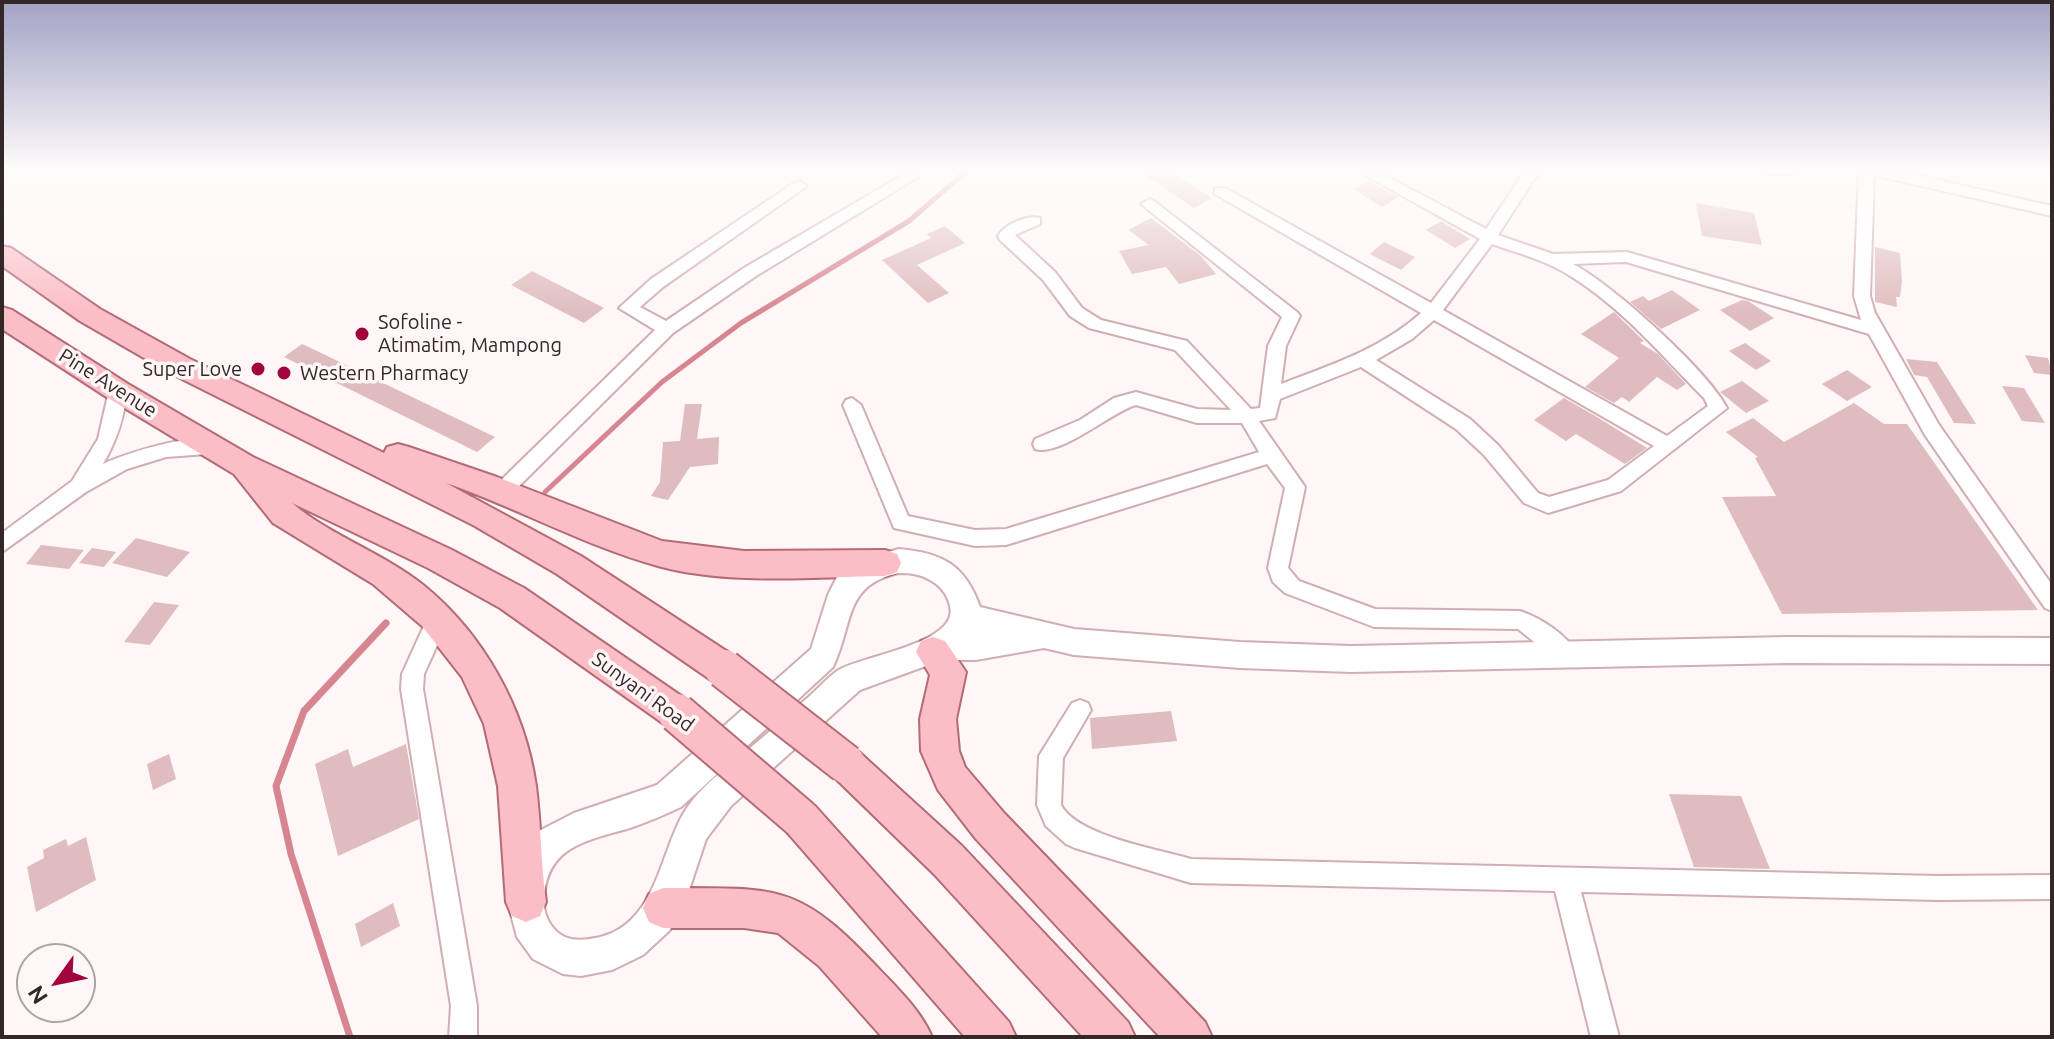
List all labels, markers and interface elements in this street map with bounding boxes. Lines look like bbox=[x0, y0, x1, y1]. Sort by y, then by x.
place label: Sofoline - Atimatim, Mampong bbox=[378, 310, 562, 357]
marker: Sofoline - Atimatim, Mampong bbox=[353, 325, 371, 343]
street label: Pine Avenue bbox=[54, 343, 162, 423]
place label: Super Love bbox=[143, 357, 242, 381]
marker: Super Love bbox=[249, 360, 267, 378]
place label: Western Pharmacy bbox=[300, 361, 468, 385]
marker: Western Pharmacy bbox=[275, 364, 293, 382]
street label: Sunyani Road bbox=[587, 647, 699, 737]
north arrow bbox=[16, 943, 96, 1023]
text: N bbox=[22, 982, 52, 1009]

